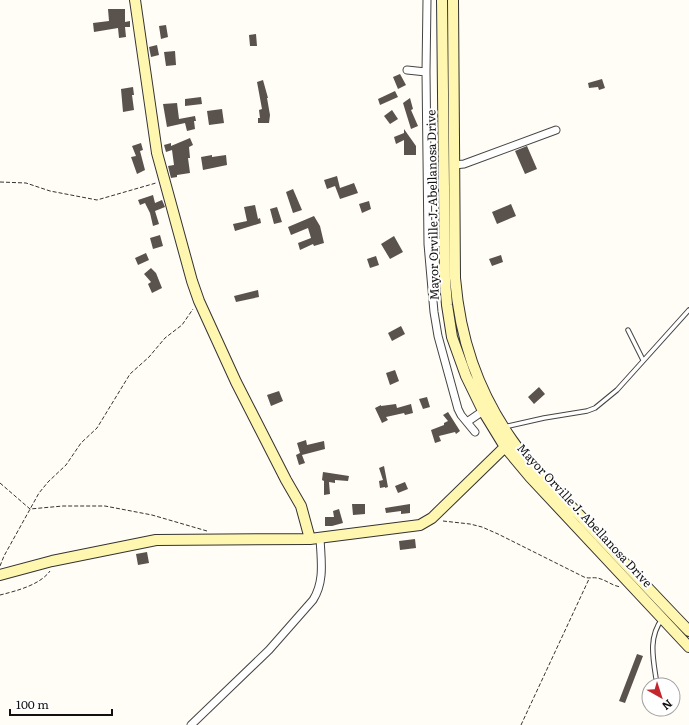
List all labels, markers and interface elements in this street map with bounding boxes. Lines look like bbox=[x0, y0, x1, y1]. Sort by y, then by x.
street label: Mayor Orville J. Abellanosa Drive bbox=[421, 109, 443, 301]
street label: Mayor Orville J. Abellanosa Drive bbox=[513, 439, 657, 591]
north arrow bbox=[641, 677, 681, 717]
scale bar bbox=[10, 691, 112, 717]
text: 100 m bbox=[16, 695, 49, 713]
text: N bbox=[659, 696, 677, 715]

